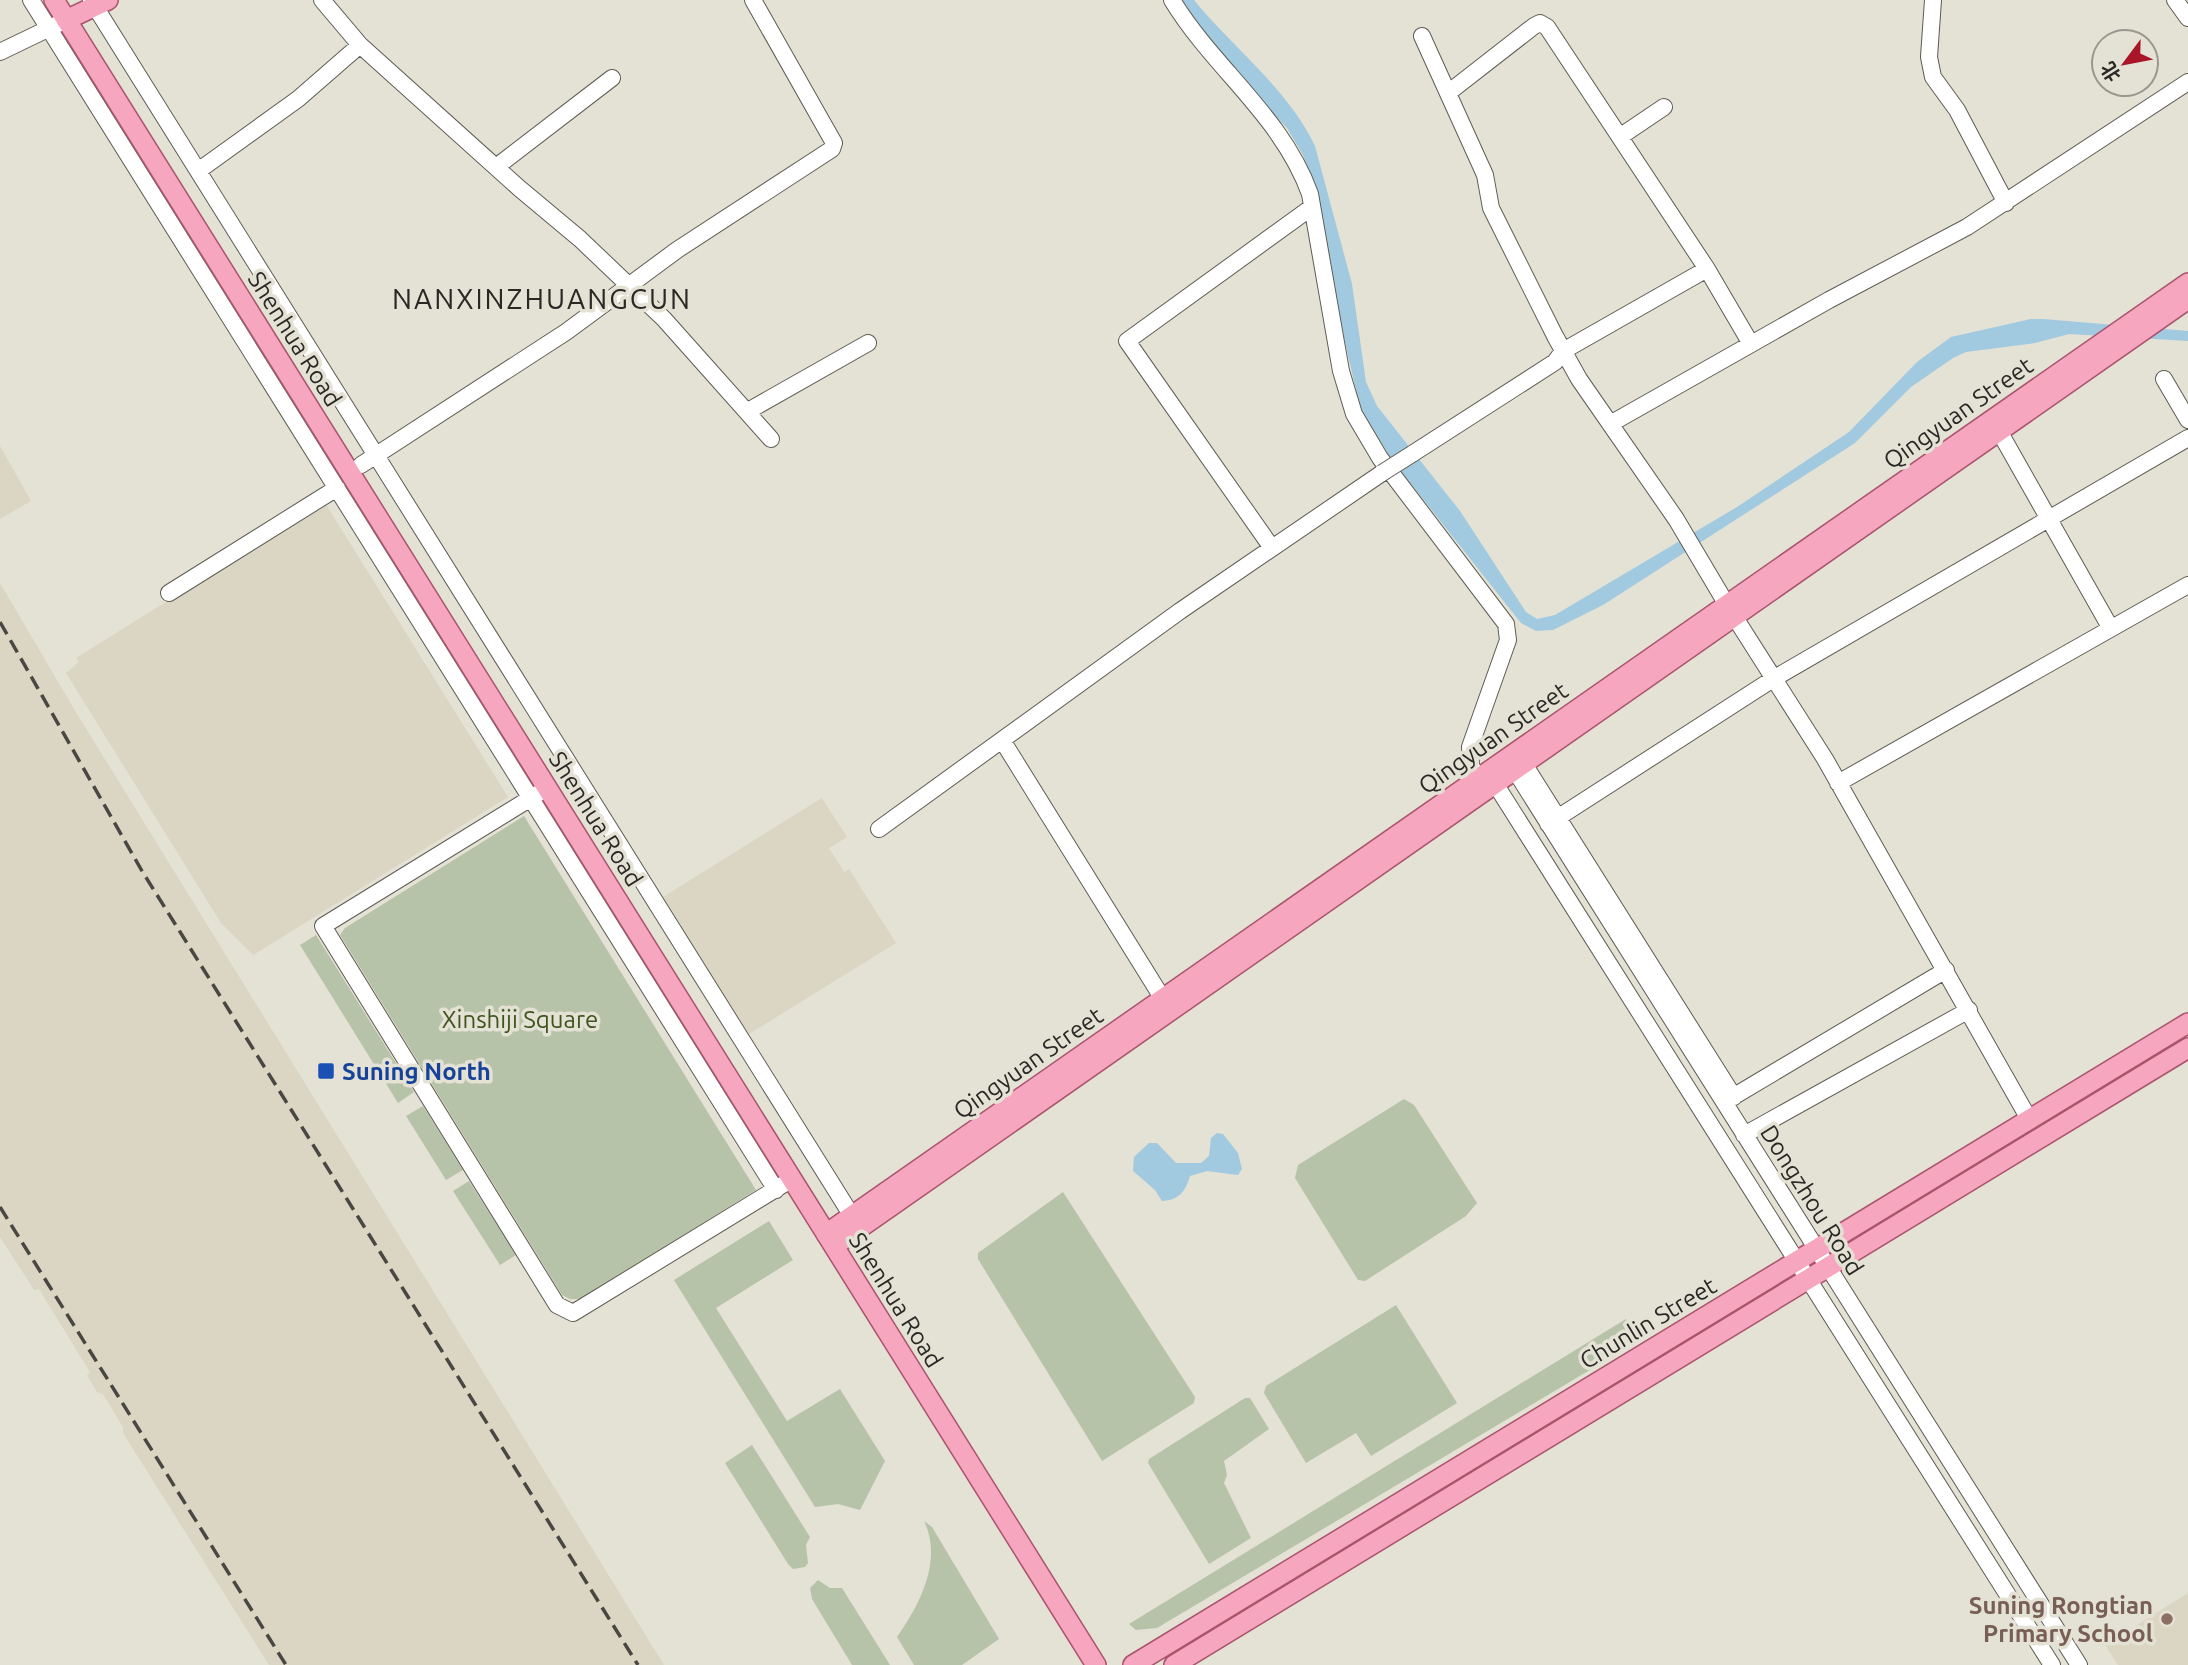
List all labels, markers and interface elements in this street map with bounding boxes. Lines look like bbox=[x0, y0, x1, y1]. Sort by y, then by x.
north arrow bbox=[2090, 28, 2160, 98]
text: 北 bbox=[2096, 58, 2125, 86]
street label: Shenhua Road bbox=[243, 267, 347, 411]
district label: NANXINZHUANGCUN bbox=[392, 283, 692, 314]
street label: Qingyuan Street bbox=[1878, 351, 2038, 474]
street label: Qingyuan Street bbox=[1413, 676, 1573, 799]
street label: Shenhua Road bbox=[544, 747, 648, 891]
street label: Qingyuan Street bbox=[948, 1001, 1108, 1124]
park label: Xinshiji Square bbox=[442, 1006, 598, 1033]
place label: Suning North bbox=[342, 1058, 491, 1085]
marker: Suning North bbox=[316, 1061, 336, 1081]
street label: Dongzhou Road bbox=[1755, 1120, 1869, 1280]
street label: Shenhua Road bbox=[844, 1228, 948, 1372]
street label: Chunlin Street bbox=[1575, 1271, 1722, 1374]
place label: Suning Rongtian Primary School bbox=[1969, 1592, 2153, 1647]
marker: Suning Rongtian Primary School bbox=[2159, 1611, 2175, 1627]

